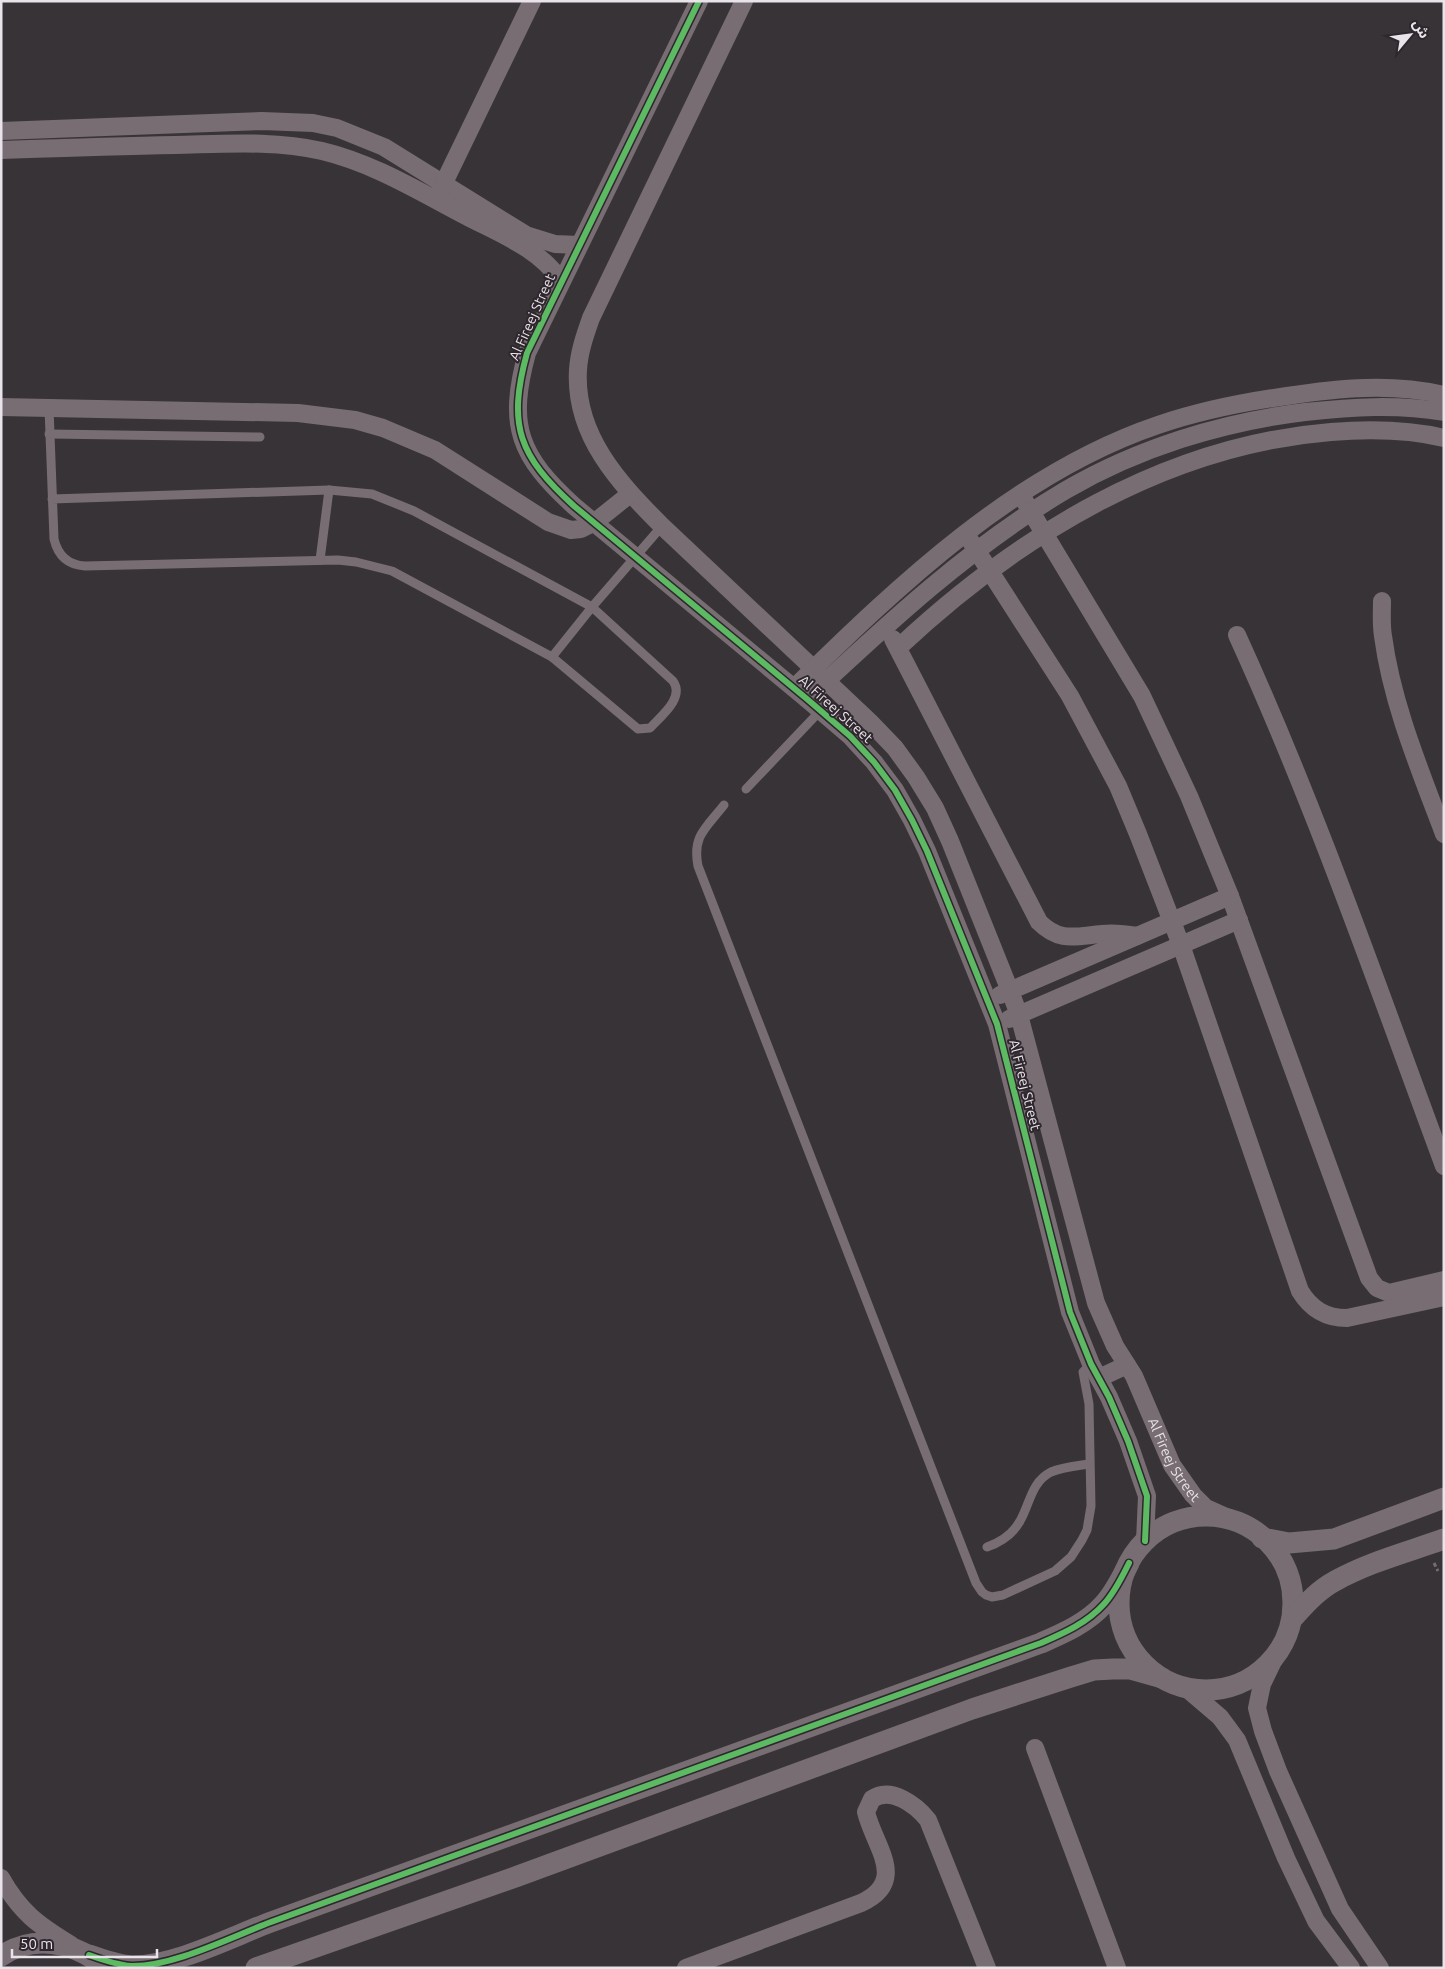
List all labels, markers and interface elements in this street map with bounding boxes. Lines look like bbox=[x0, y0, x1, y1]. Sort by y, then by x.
north arrow bbox=[1385, 10, 1435, 60]
text: ش bbox=[1410, 16, 1433, 41]
street label: Al Fireej Street bbox=[506, 271, 558, 363]
street label: Al Fireej Street bbox=[796, 672, 876, 746]
street label: Al Fireej Street bbox=[1006, 1038, 1044, 1133]
street label: Al Fireej Street bbox=[1145, 1416, 1203, 1505]
scale bar bbox=[12, 1926, 158, 1958]
text: 50 m bbox=[20, 1935, 53, 1952]

